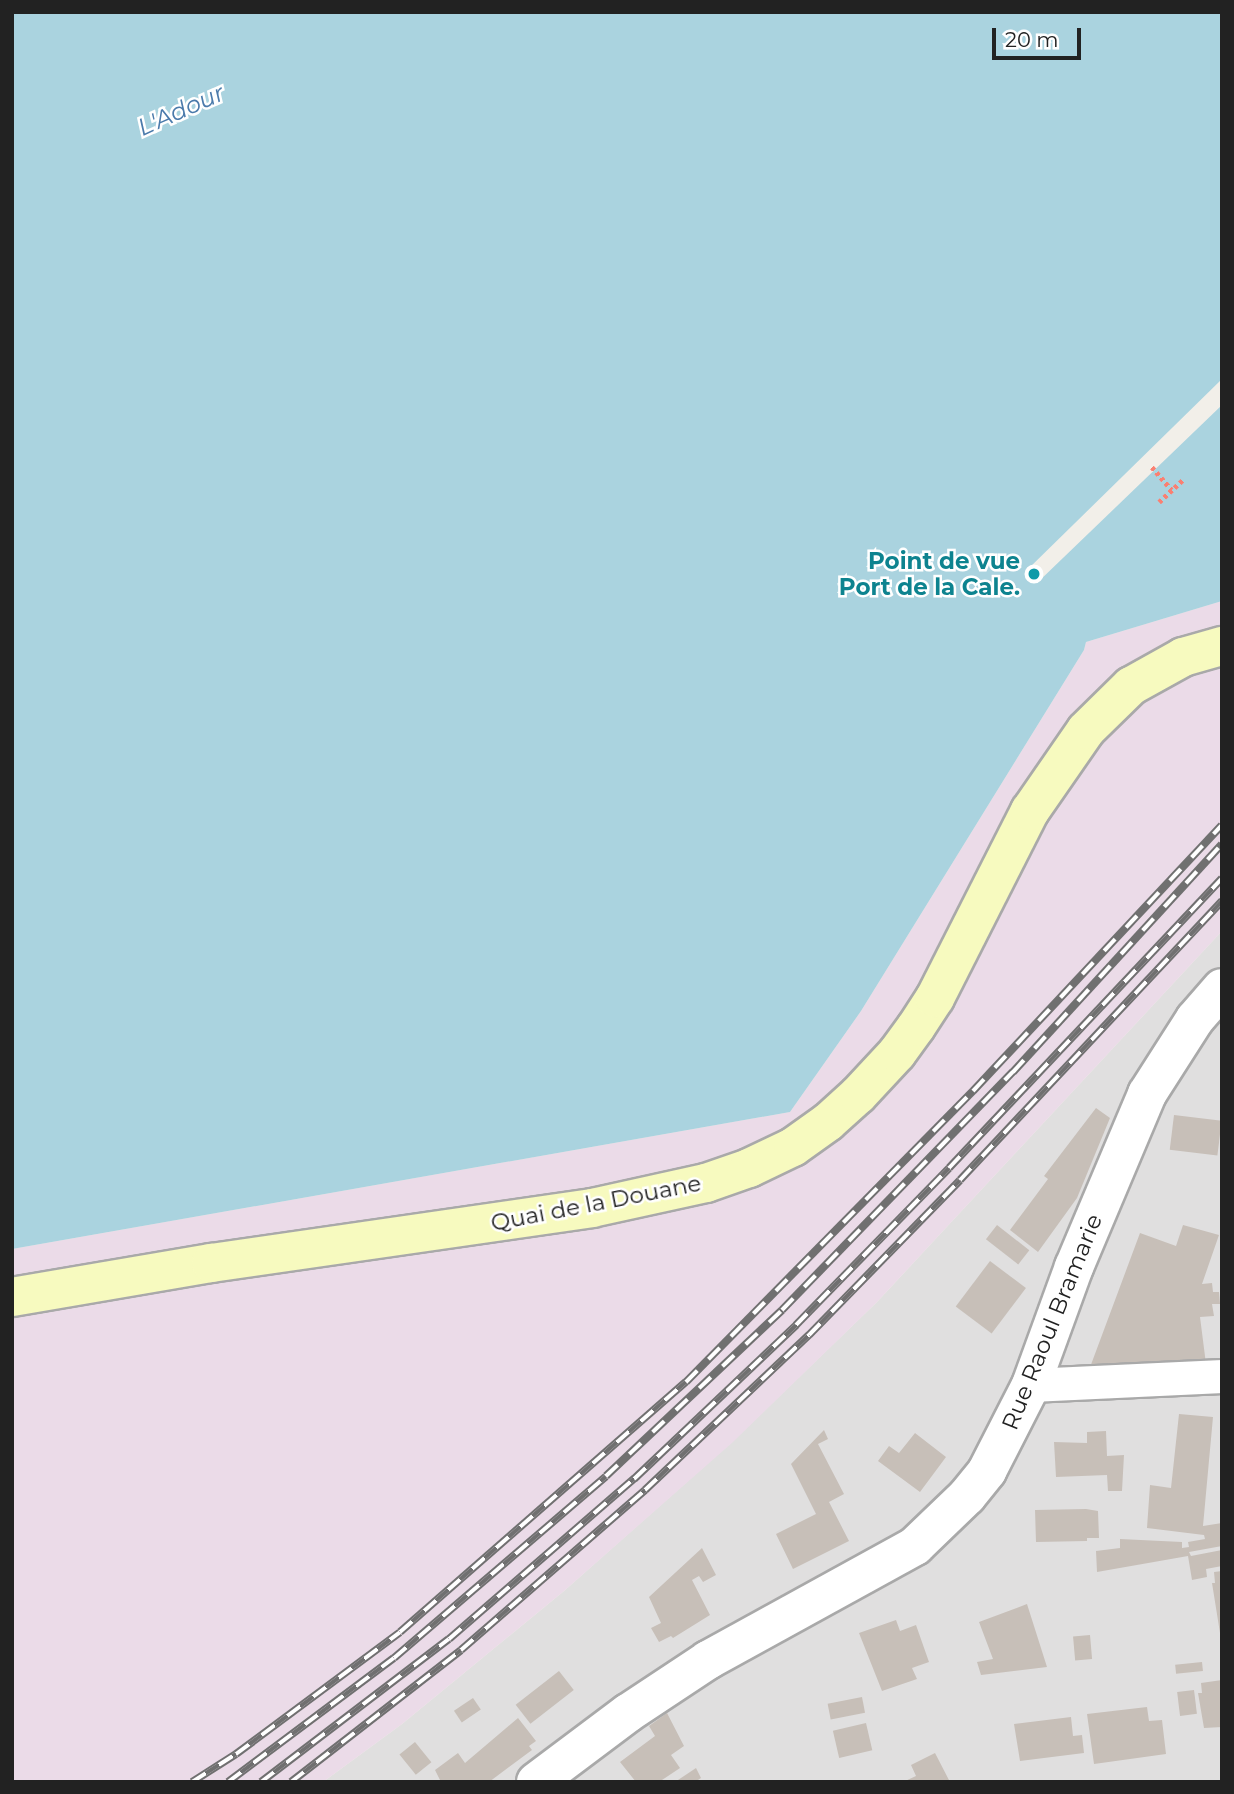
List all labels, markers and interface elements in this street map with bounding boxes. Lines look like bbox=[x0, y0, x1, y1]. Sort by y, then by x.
scale bar bbox=[996, 14, 1085, 58]
text: 20 m bbox=[1005, 27, 1059, 52]
water label: L'Adour bbox=[133, 78, 229, 142]
place label: Point de vue Port de la Cale. bbox=[839, 547, 1020, 601]
marker: Point de vue Port de la Cale. bbox=[1026, 566, 1042, 582]
street label: Quai de la Douane bbox=[488, 1169, 704, 1237]
street label: Rue Raoul Bramarie bbox=[996, 1210, 1108, 1434]

